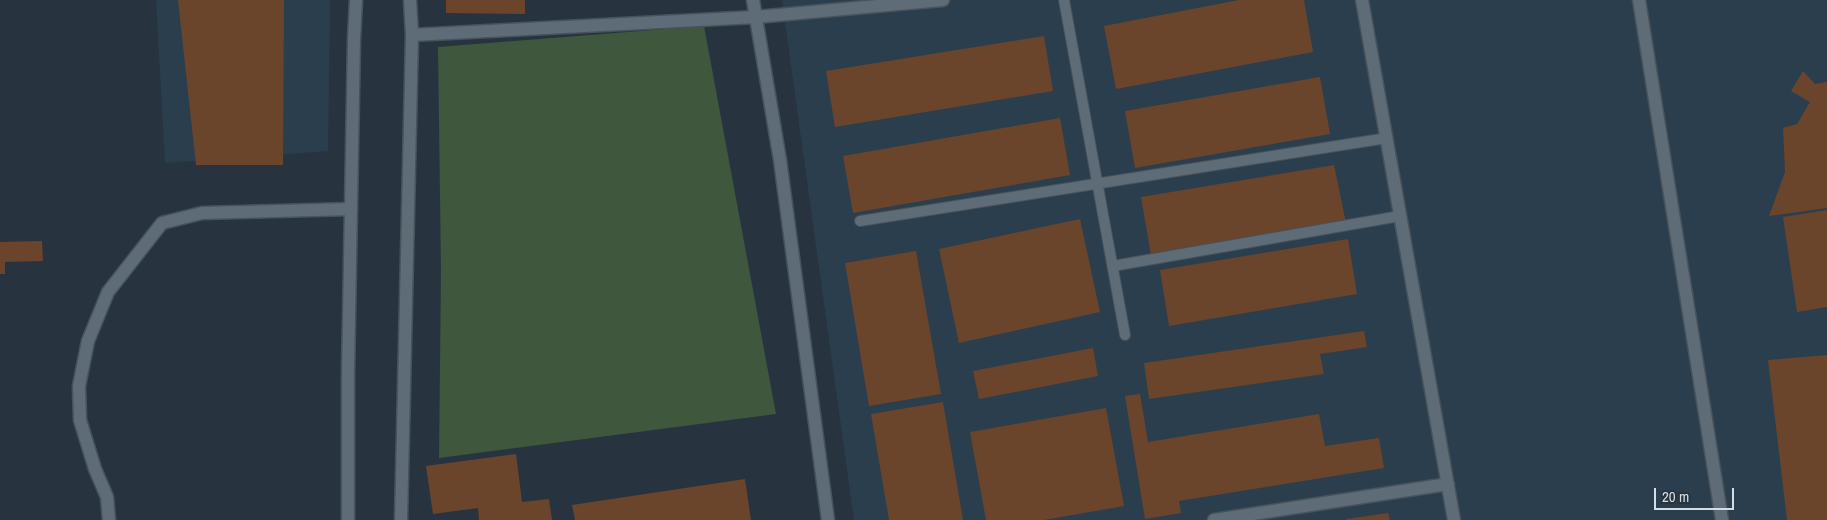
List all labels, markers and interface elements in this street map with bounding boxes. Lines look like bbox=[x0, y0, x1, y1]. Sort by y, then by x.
scale bar bbox=[1657, 478, 1737, 510]
text: 20 m bbox=[1662, 486, 1689, 507]

